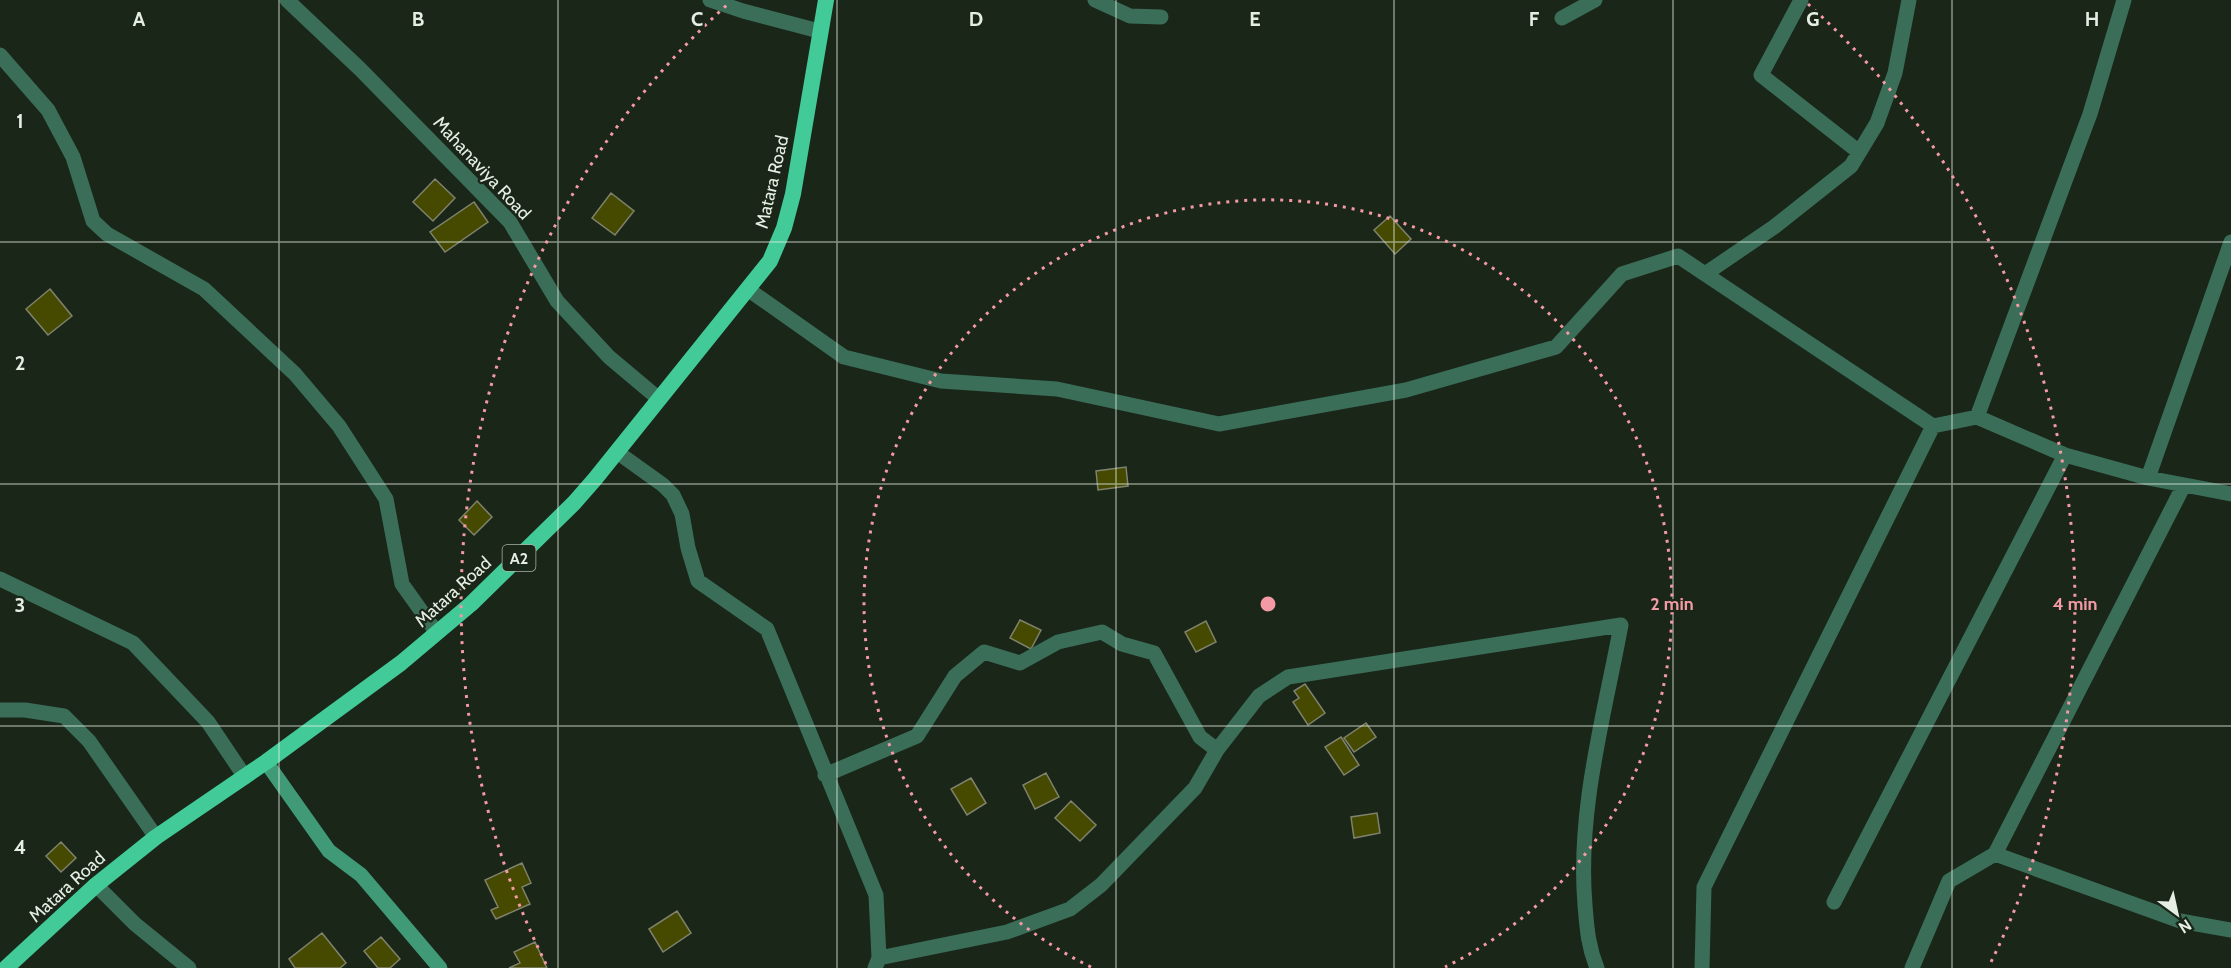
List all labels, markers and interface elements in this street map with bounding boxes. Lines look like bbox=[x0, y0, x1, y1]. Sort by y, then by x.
text: A bbox=[133, 7, 146, 31]
text: B bbox=[412, 7, 424, 31]
text: C bbox=[691, 7, 703, 31]
text: D bbox=[969, 7, 983, 31]
text: E bbox=[1249, 7, 1261, 31]
text: F bbox=[1529, 7, 1540, 31]
text: G bbox=[1806, 7, 1820, 31]
text: H bbox=[2085, 7, 2099, 31]
text: 1 bbox=[16, 109, 24, 133]
street label: Mahanaviya Road bbox=[428, 112, 536, 224]
street label: Matara Road bbox=[751, 133, 793, 231]
text: 2 bbox=[15, 351, 25, 375]
road number: A2 bbox=[502, 545, 536, 571]
street label: Matara Road bbox=[410, 552, 496, 632]
text: 3 bbox=[15, 593, 25, 617]
text: 2 min bbox=[1650, 593, 1694, 615]
text: 4 min bbox=[2052, 593, 2098, 615]
centre of rings bbox=[1258, 594, 1278, 614]
text: 4 bbox=[14, 835, 26, 859]
street label: Matara Road bbox=[24, 847, 110, 927]
north arrow bbox=[2147, 884, 2207, 944]
text: N bbox=[2175, 915, 2195, 937]

